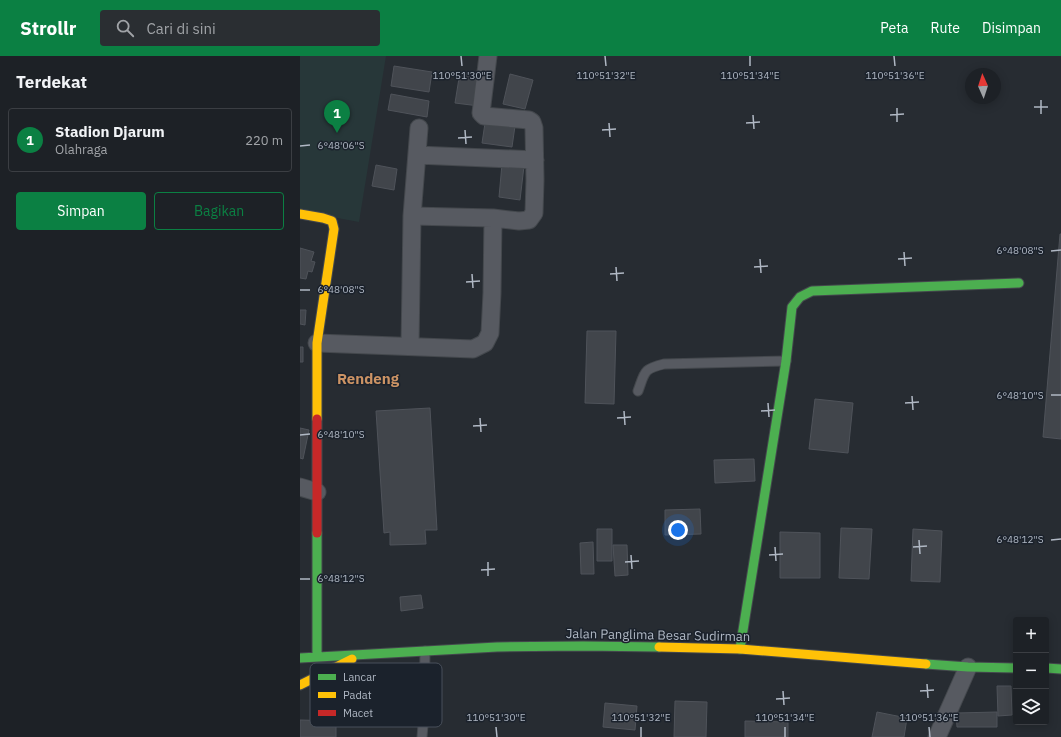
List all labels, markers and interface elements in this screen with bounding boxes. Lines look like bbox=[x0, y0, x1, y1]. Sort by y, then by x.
search box bbox=[100, 10, 380, 46]
text: Strollr bbox=[20, 16, 76, 40]
icon: search bbox=[114, 17, 136, 39]
text: Cari di sini bbox=[146, 19, 216, 38]
text: Peta bbox=[880, 19, 909, 37]
text: Rute bbox=[931, 19, 960, 37]
text: Disimpan bbox=[982, 19, 1041, 37]
north arrow bbox=[965, 68, 1001, 104]
text: 110°51'30"E bbox=[432, 69, 492, 82]
text: 110°51'32"E bbox=[576, 69, 636, 82]
text: 110°51'34"E bbox=[720, 69, 780, 82]
text: 110°51'36"E bbox=[865, 69, 925, 82]
text: Terdekat bbox=[16, 71, 87, 93]
pin: 1 bbox=[324, 100, 350, 133]
text: Stadion Djarum bbox=[55, 122, 165, 141]
text: 1 bbox=[26, 132, 34, 149]
text: 220 m bbox=[245, 132, 283, 149]
text: 6°48'06"S bbox=[317, 139, 365, 152]
text: Olahraga bbox=[55, 141, 108, 158]
button: Simpan bbox=[16, 192, 146, 230]
button: Bagikan bbox=[154, 192, 284, 230]
text: 6°48'08"S bbox=[996, 244, 1044, 257]
text: 6°48'08"S bbox=[317, 283, 365, 296]
district label: Rendeng bbox=[337, 369, 400, 388]
text: 6°48'10"S bbox=[996, 389, 1044, 402]
text: 6°48'10"S bbox=[317, 428, 365, 441]
your location bbox=[668, 520, 688, 540]
text: 6°48'12"S bbox=[996, 533, 1044, 546]
text: 6°48'12"S bbox=[317, 572, 365, 585]
map controls bbox=[1013, 617, 1049, 725]
button: + bbox=[1013, 617, 1049, 653]
street label: Jalan Panglima Besar Sudirman bbox=[566, 625, 750, 645]
button: − bbox=[1013, 653, 1049, 689]
legend bbox=[310, 663, 442, 727]
text: Lancar bbox=[343, 670, 376, 684]
text: Padat bbox=[343, 688, 372, 702]
button: layers bbox=[1013, 689, 1049, 725]
text: Macet bbox=[343, 706, 373, 720]
text: 110°51'30"E bbox=[466, 711, 526, 724]
text: 110°51'32"E bbox=[611, 711, 671, 724]
text: 110°51'34"E bbox=[755, 711, 815, 724]
text: 110°51'36"E bbox=[899, 711, 959, 724]

